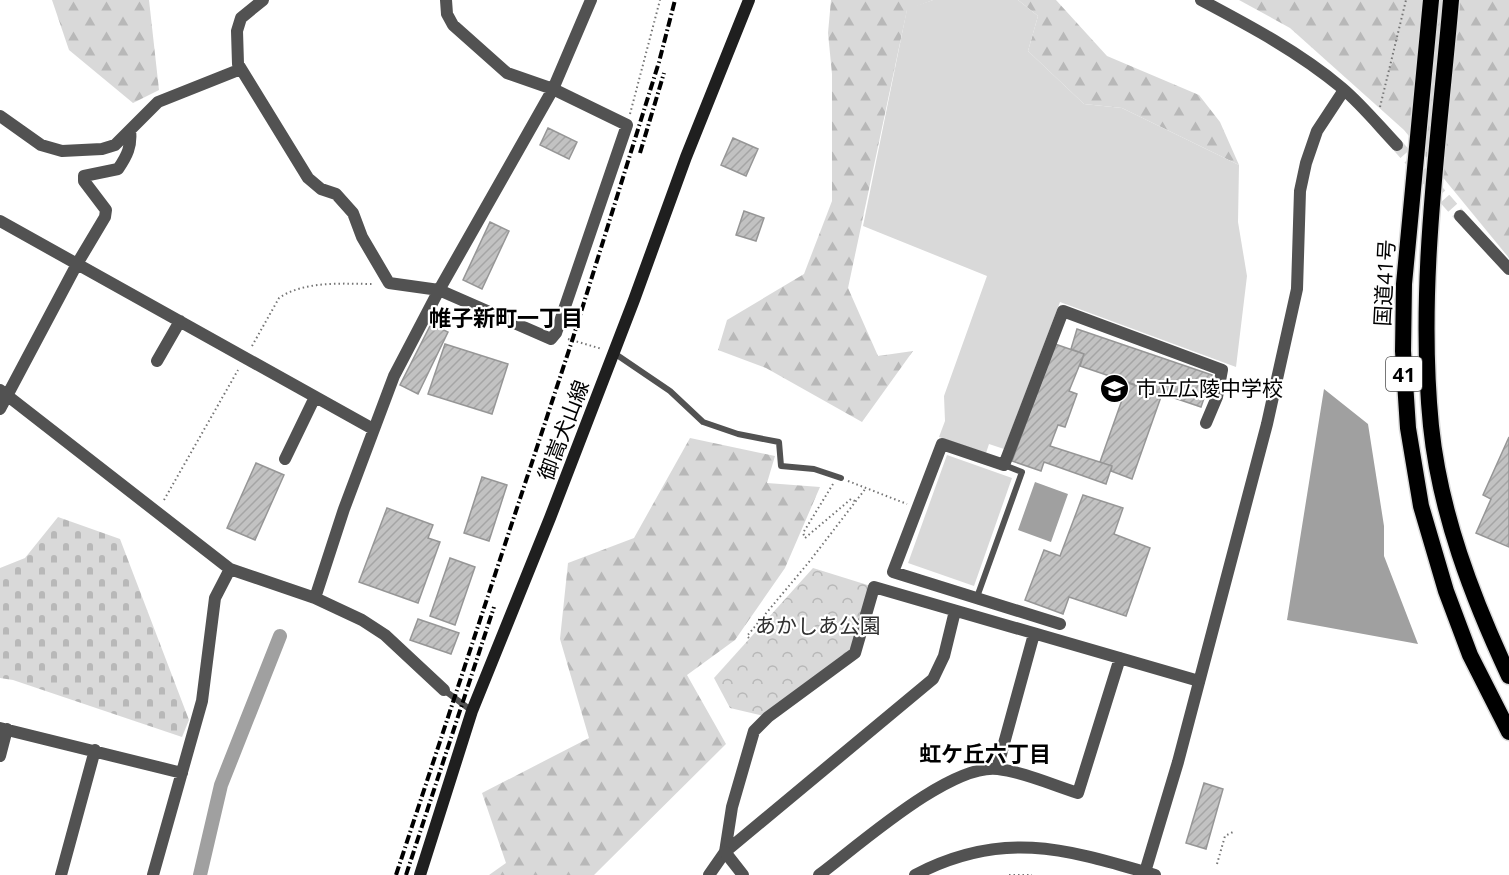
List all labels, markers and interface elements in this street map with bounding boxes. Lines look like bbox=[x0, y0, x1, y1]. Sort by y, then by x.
street label: 国道41号 bbox=[1368, 239, 1400, 327]
district label: 帷子新町一丁目 bbox=[429, 302, 583, 332]
road number: 41 bbox=[1386, 357, 1422, 391]
school or university icon: 市立広陵中学校 bbox=[1099, 372, 1131, 404]
place label: 市立広陵中学校 bbox=[1136, 374, 1283, 402]
street label: 御嵩犬山線 bbox=[531, 376, 595, 484]
park label: あかしあ公園 bbox=[755, 611, 881, 639]
district label: 虹ケ丘六丁目 bbox=[919, 738, 1051, 768]

